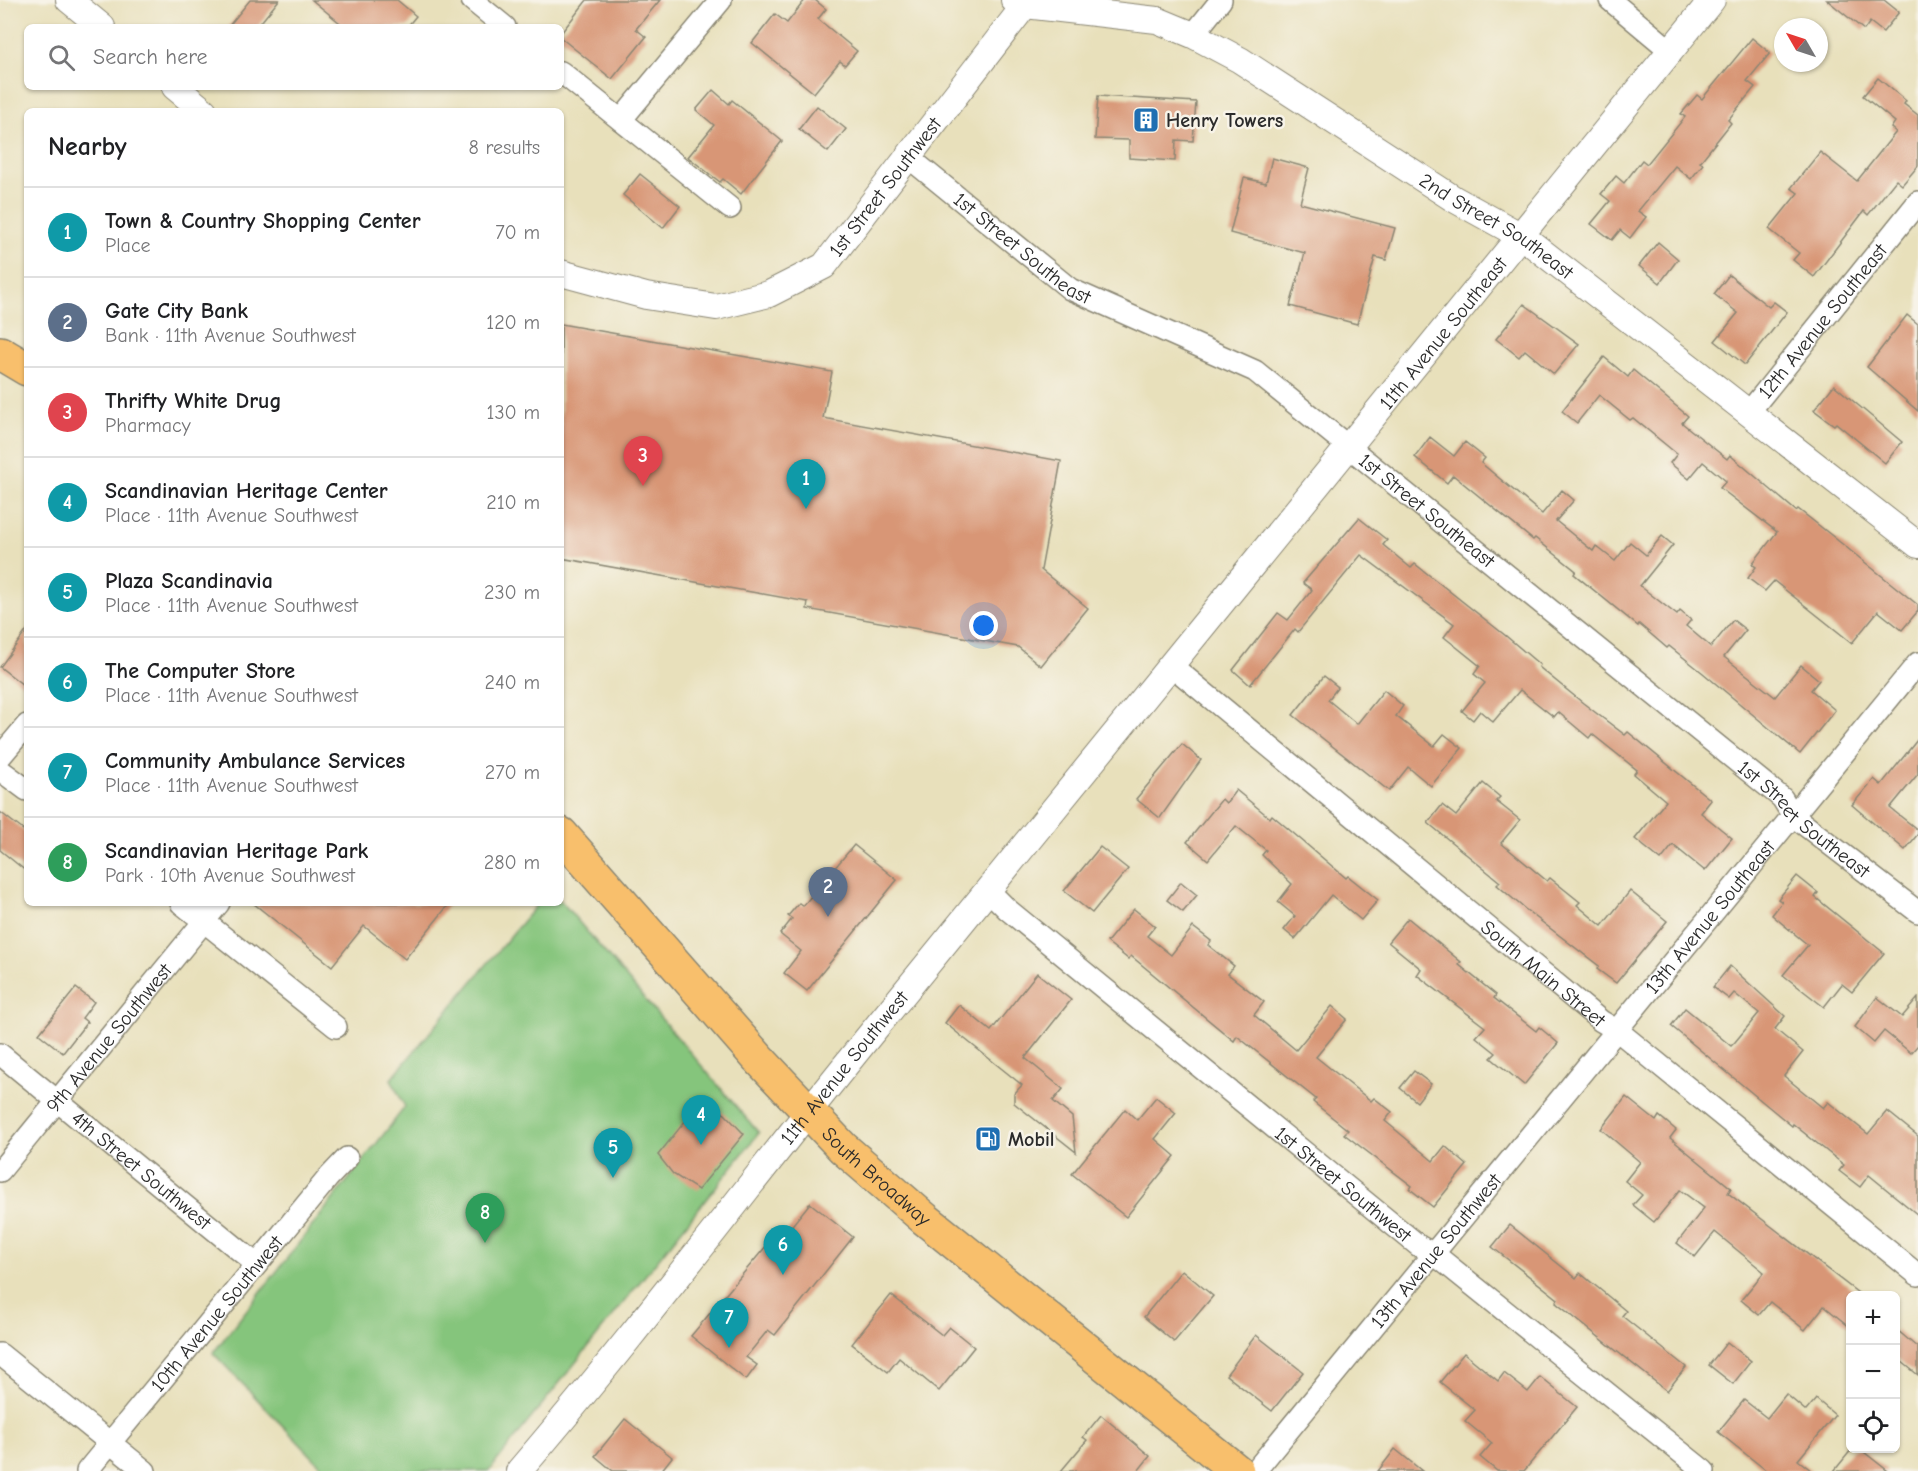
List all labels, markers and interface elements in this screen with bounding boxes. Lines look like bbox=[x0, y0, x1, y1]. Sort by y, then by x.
north arrow bbox=[1774, 18, 1828, 72]
search box bbox=[24, 24, 564, 90]
icon: search bbox=[45, 41, 78, 74]
text: Search here bbox=[93, 44, 208, 70]
building icon: Henry Towers bbox=[1131, 105, 1161, 135]
place label: Henry Towers bbox=[1166, 109, 1283, 132]
street label: 1st Street Southwest bbox=[824, 112, 947, 261]
text: Nearby bbox=[48, 132, 127, 162]
text: 8 results bbox=[468, 136, 540, 159]
street label: 2nd Street Southeast bbox=[1415, 169, 1579, 285]
street label: 1st Street Southeast bbox=[949, 188, 1096, 309]
text: Town & Country Shopping Center bbox=[105, 208, 421, 234]
text: 1 bbox=[64, 221, 71, 244]
text: 70 m bbox=[495, 221, 540, 244]
text: Place bbox=[105, 234, 151, 257]
street label: 12th Avenue Southeast bbox=[1754, 238, 1893, 403]
street label: 11th Avenue Southeast bbox=[1375, 252, 1513, 414]
text: Gate City Bank bbox=[105, 298, 248, 324]
text: 2 bbox=[63, 311, 72, 334]
text: 120 m bbox=[486, 311, 540, 334]
text: Bank · 11th Avenue Southwest bbox=[105, 324, 356, 347]
text: Thrifty White Drug bbox=[105, 388, 282, 414]
text: 3 bbox=[63, 401, 72, 424]
text: 130 m bbox=[487, 401, 540, 424]
text: Pharmacy bbox=[105, 414, 191, 437]
pin: 3 bbox=[624, 436, 662, 486]
street label: 1st Street Southeast bbox=[1354, 449, 1500, 573]
pin: 1 bbox=[786, 460, 826, 509]
text: Scandinavian Heritage Center bbox=[105, 478, 388, 504]
text: 4 bbox=[63, 491, 72, 514]
text: 210 m bbox=[486, 491, 540, 514]
text: Place · 11th Avenue Southwest bbox=[105, 504, 358, 527]
text: Plaza Scandinavia bbox=[105, 568, 273, 594]
text: 5 bbox=[62, 581, 73, 604]
text: 230 m bbox=[484, 581, 540, 604]
text: Place · 11th Avenue Southwest bbox=[105, 594, 358, 617]
your location bbox=[969, 611, 998, 640]
text: The Computer Store bbox=[105, 658, 295, 684]
text: 6 bbox=[62, 671, 73, 694]
text: 240 m bbox=[485, 671, 540, 694]
text: Place · 11th Avenue Southwest bbox=[105, 684, 358, 707]
text: Community Ambulance Services bbox=[105, 748, 405, 774]
street label: 1st Street Southeast bbox=[1733, 756, 1875, 884]
text: 7 bbox=[63, 761, 72, 784]
text: 270 m bbox=[485, 761, 540, 784]
text: Place · 11th Avenue Southwest bbox=[105, 774, 358, 797]
street label: 13th Avenue Southeast bbox=[1641, 835, 1781, 998]
text: Scandinavian Heritage Park bbox=[105, 838, 368, 864]
text: 8 bbox=[62, 851, 73, 874]
text: 280 m bbox=[484, 851, 540, 874]
text: Park · 10th Avenue Southwest bbox=[105, 864, 355, 887]
pin: 2 bbox=[808, 868, 848, 917]
street label: South Main Street bbox=[1476, 916, 1611, 1033]
street label: 9th Avenue Southwest bbox=[42, 958, 178, 1117]
street label: 11th Avenue Southwest bbox=[776, 986, 914, 1149]
pin: 4 bbox=[682, 1096, 720, 1145]
street label: 4th Street Southwest bbox=[67, 1106, 217, 1235]
street label: South Broadway bbox=[817, 1122, 935, 1231]
street label: 1st Street Southwest bbox=[1270, 1122, 1417, 1248]
fuel station icon: Mobil bbox=[973, 1124, 1003, 1154]
pin: 5 bbox=[594, 1128, 632, 1178]
place label: Mobil bbox=[1008, 1128, 1055, 1151]
street label: 13th Avenue Southwest bbox=[1366, 1168, 1507, 1333]
pin: 8 bbox=[466, 1194, 504, 1243]
pin: 6 bbox=[764, 1226, 802, 1275]
street label: 10th Avenue Southwest bbox=[146, 1230, 289, 1396]
map controls bbox=[1846, 1291, 1900, 1453]
button: + bbox=[1846, 1291, 1900, 1345]
pin: 7 bbox=[710, 1298, 748, 1348]
button: − bbox=[1846, 1345, 1900, 1399]
button: locate bbox=[1846, 1399, 1900, 1453]

